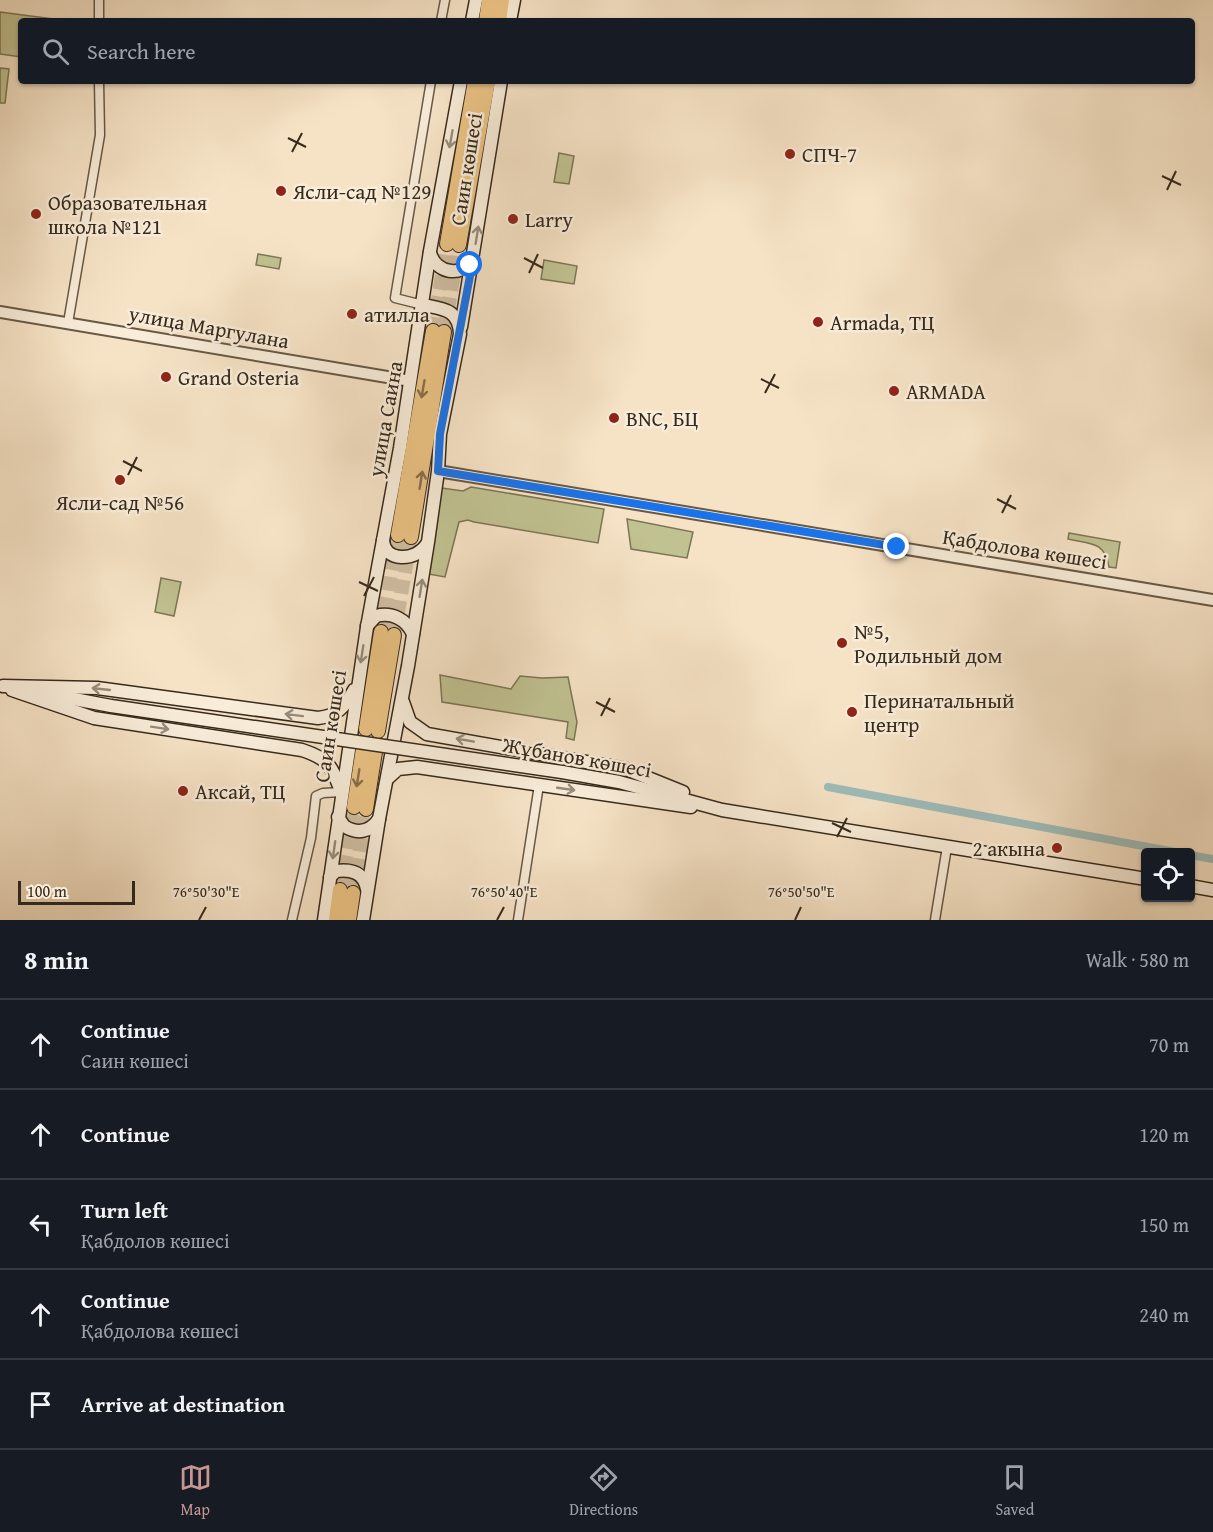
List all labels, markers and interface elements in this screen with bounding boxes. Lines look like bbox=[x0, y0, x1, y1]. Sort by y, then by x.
search box bbox=[18, 18, 1195, 84]
icon: search bbox=[39, 35, 72, 68]
text: Search here bbox=[87, 35, 196, 67]
street label: Саин көшесі bbox=[442, 110, 490, 227]
one-way arrow bbox=[445, 128, 456, 148]
place label: СПЧ-7 bbox=[802, 139, 857, 170]
marker: СПЧ-7 bbox=[783, 147, 797, 161]
place label: Ясли-сад №129 bbox=[292, 176, 431, 207]
marker: Ясли-сад №129 bbox=[274, 184, 288, 198]
place label: Образовательная школа №121 bbox=[48, 187, 208, 242]
place label: Larry bbox=[525, 204, 573, 235]
marker: Образовательная школа №121 bbox=[29, 207, 43, 221]
marker: Larry bbox=[506, 212, 520, 226]
one-way arrow bbox=[471, 225, 482, 245]
route start bbox=[456, 251, 482, 277]
street label: улица Маргулана bbox=[125, 297, 292, 356]
place label: атилла bbox=[364, 299, 430, 330]
marker: атилла bbox=[345, 307, 359, 321]
place label: Armada, ТЦ bbox=[830, 307, 935, 338]
marker: Armada, ТЦ bbox=[811, 315, 825, 329]
street label: улица Саина bbox=[359, 359, 410, 480]
place label: Grand Osteria bbox=[178, 362, 299, 393]
marker: Grand Osteria bbox=[159, 370, 173, 384]
place label: ARMADA bbox=[906, 376, 986, 407]
one-way arrow bbox=[417, 378, 428, 398]
marker: ARMADA bbox=[887, 384, 901, 398]
place label: BNC, БЦ bbox=[626, 403, 698, 434]
marker: BNC, БЦ bbox=[607, 411, 621, 425]
one-way arrow bbox=[415, 470, 426, 490]
marker: Ясли-сад №56 bbox=[113, 473, 127, 487]
place label: Ясли-сад №56 bbox=[55, 487, 184, 518]
street label: Қабдолова көшесі bbox=[941, 521, 1109, 577]
route end bbox=[883, 533, 909, 559]
one-way arrow bbox=[416, 579, 427, 598]
place label: №5, Родильный дом bbox=[854, 616, 1003, 671]
marker: №5, Родильный дом bbox=[835, 636, 849, 650]
one-way arrow bbox=[357, 643, 368, 663]
street label: Саин көшесі bbox=[306, 667, 354, 784]
one-way arrow bbox=[92, 683, 111, 694]
place label: Перинатальный центр bbox=[864, 685, 1014, 740]
marker: Перинатальный центр bbox=[845, 705, 859, 719]
one-way arrow bbox=[285, 709, 305, 720]
one-way arrow bbox=[149, 723, 169, 734]
street label: Жұбанов көшесі bbox=[499, 728, 654, 785]
one-way arrow bbox=[456, 734, 475, 745]
one-way arrow bbox=[353, 768, 364, 787]
place label: Аксай, ТЦ bbox=[195, 776, 286, 807]
marker: Аксай, ТЦ bbox=[176, 784, 190, 798]
one-way arrow bbox=[555, 784, 575, 795]
place label: 2 акына bbox=[972, 833, 1045, 864]
one-way arrow bbox=[328, 840, 339, 859]
marker: 2 акына bbox=[1050, 841, 1064, 855]
map controls bbox=[1141, 848, 1195, 902]
button: locate bbox=[1141, 848, 1195, 902]
scale bar bbox=[18, 878, 135, 906]
text: 100 m bbox=[27, 879, 67, 903]
text: 76°50'30"E bbox=[173, 881, 240, 902]
text: 76°50'40"E bbox=[471, 881, 538, 902]
text: 76°50'50"E bbox=[768, 881, 835, 902]
text: 8 min bbox=[24, 940, 89, 979]
text: Walk · 580 m bbox=[1086, 945, 1189, 974]
text: Continue bbox=[81, 1014, 170, 1046]
icon: ahead bbox=[24, 1028, 57, 1061]
text: 70 m bbox=[1149, 1030, 1189, 1059]
text: Саин көшесі bbox=[81, 1046, 189, 1075]
icon: ahead bbox=[24, 1118, 57, 1151]
text: Continue bbox=[81, 1118, 170, 1150]
text: 120 m bbox=[1139, 1120, 1189, 1149]
text: Turn left bbox=[81, 1194, 168, 1226]
icon: left bbox=[24, 1208, 57, 1241]
text: 150 m bbox=[1139, 1210, 1189, 1239]
text: Қабдолов көшесі bbox=[81, 1226, 230, 1255]
text: Continue bbox=[81, 1284, 170, 1316]
icon: ahead bbox=[24, 1298, 57, 1331]
text: 240 m bbox=[1139, 1300, 1189, 1329]
text: Қабдолова көшесі bbox=[81, 1316, 239, 1345]
icon: arrive bbox=[24, 1388, 57, 1421]
text: Arrive at destination bbox=[81, 1388, 285, 1420]
tab: Map bbox=[179, 1461, 212, 1521]
tab: Directions bbox=[569, 1461, 638, 1521]
tab: Saved bbox=[995, 1461, 1034, 1521]

